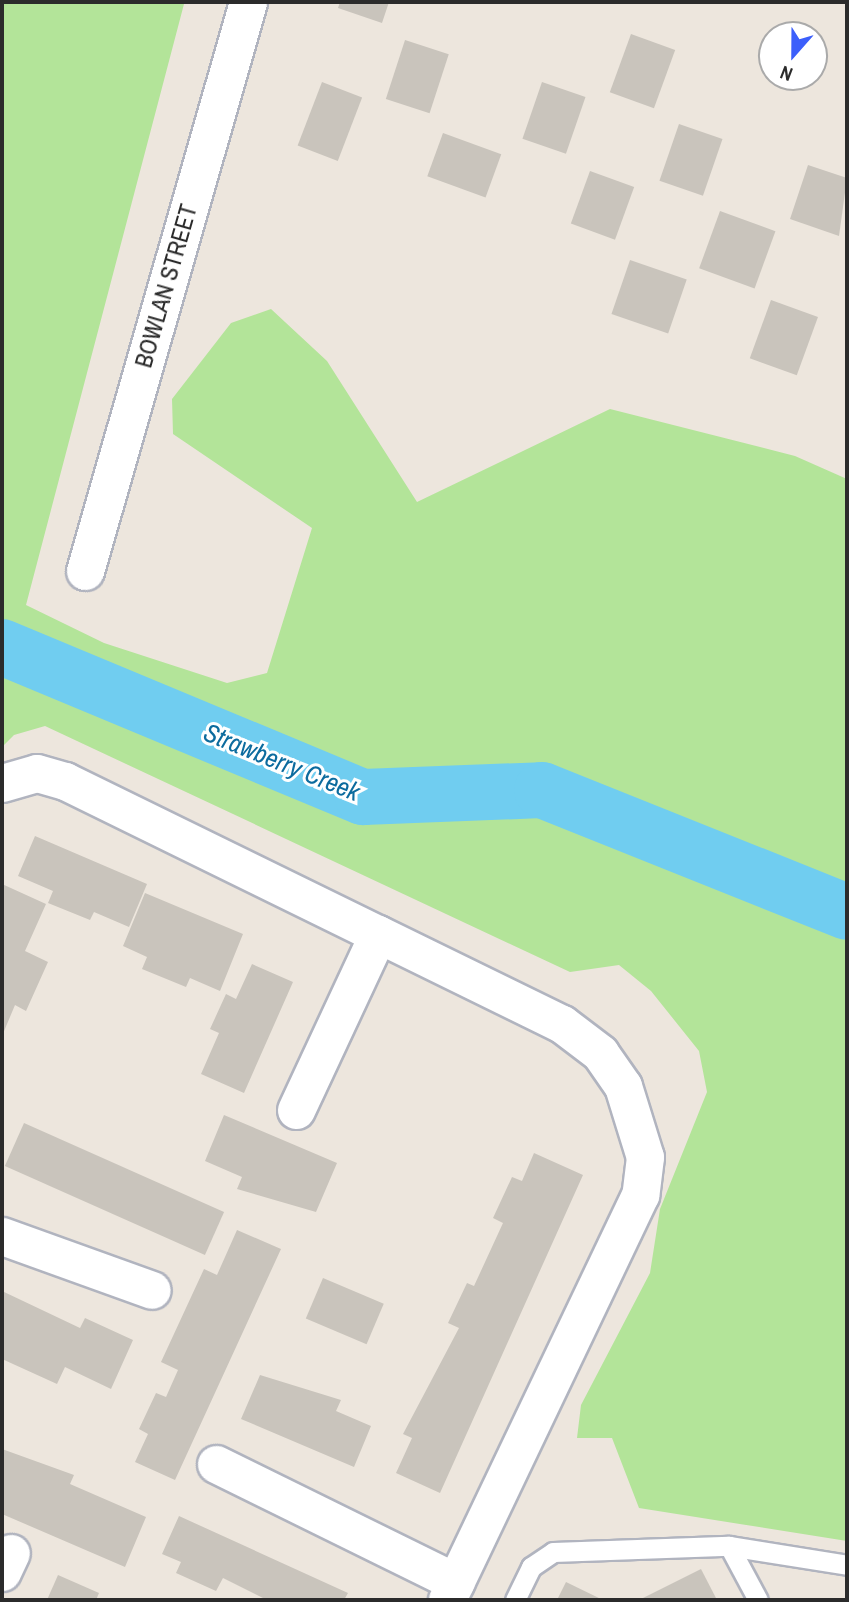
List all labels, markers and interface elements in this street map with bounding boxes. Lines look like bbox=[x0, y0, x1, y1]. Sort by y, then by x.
north arrow bbox=[758, 21, 828, 91]
text: N bbox=[776, 60, 796, 88]
street label: BOWLAN STREET bbox=[129, 201, 203, 371]
water label: Strawberry Creek bbox=[199, 716, 365, 808]

